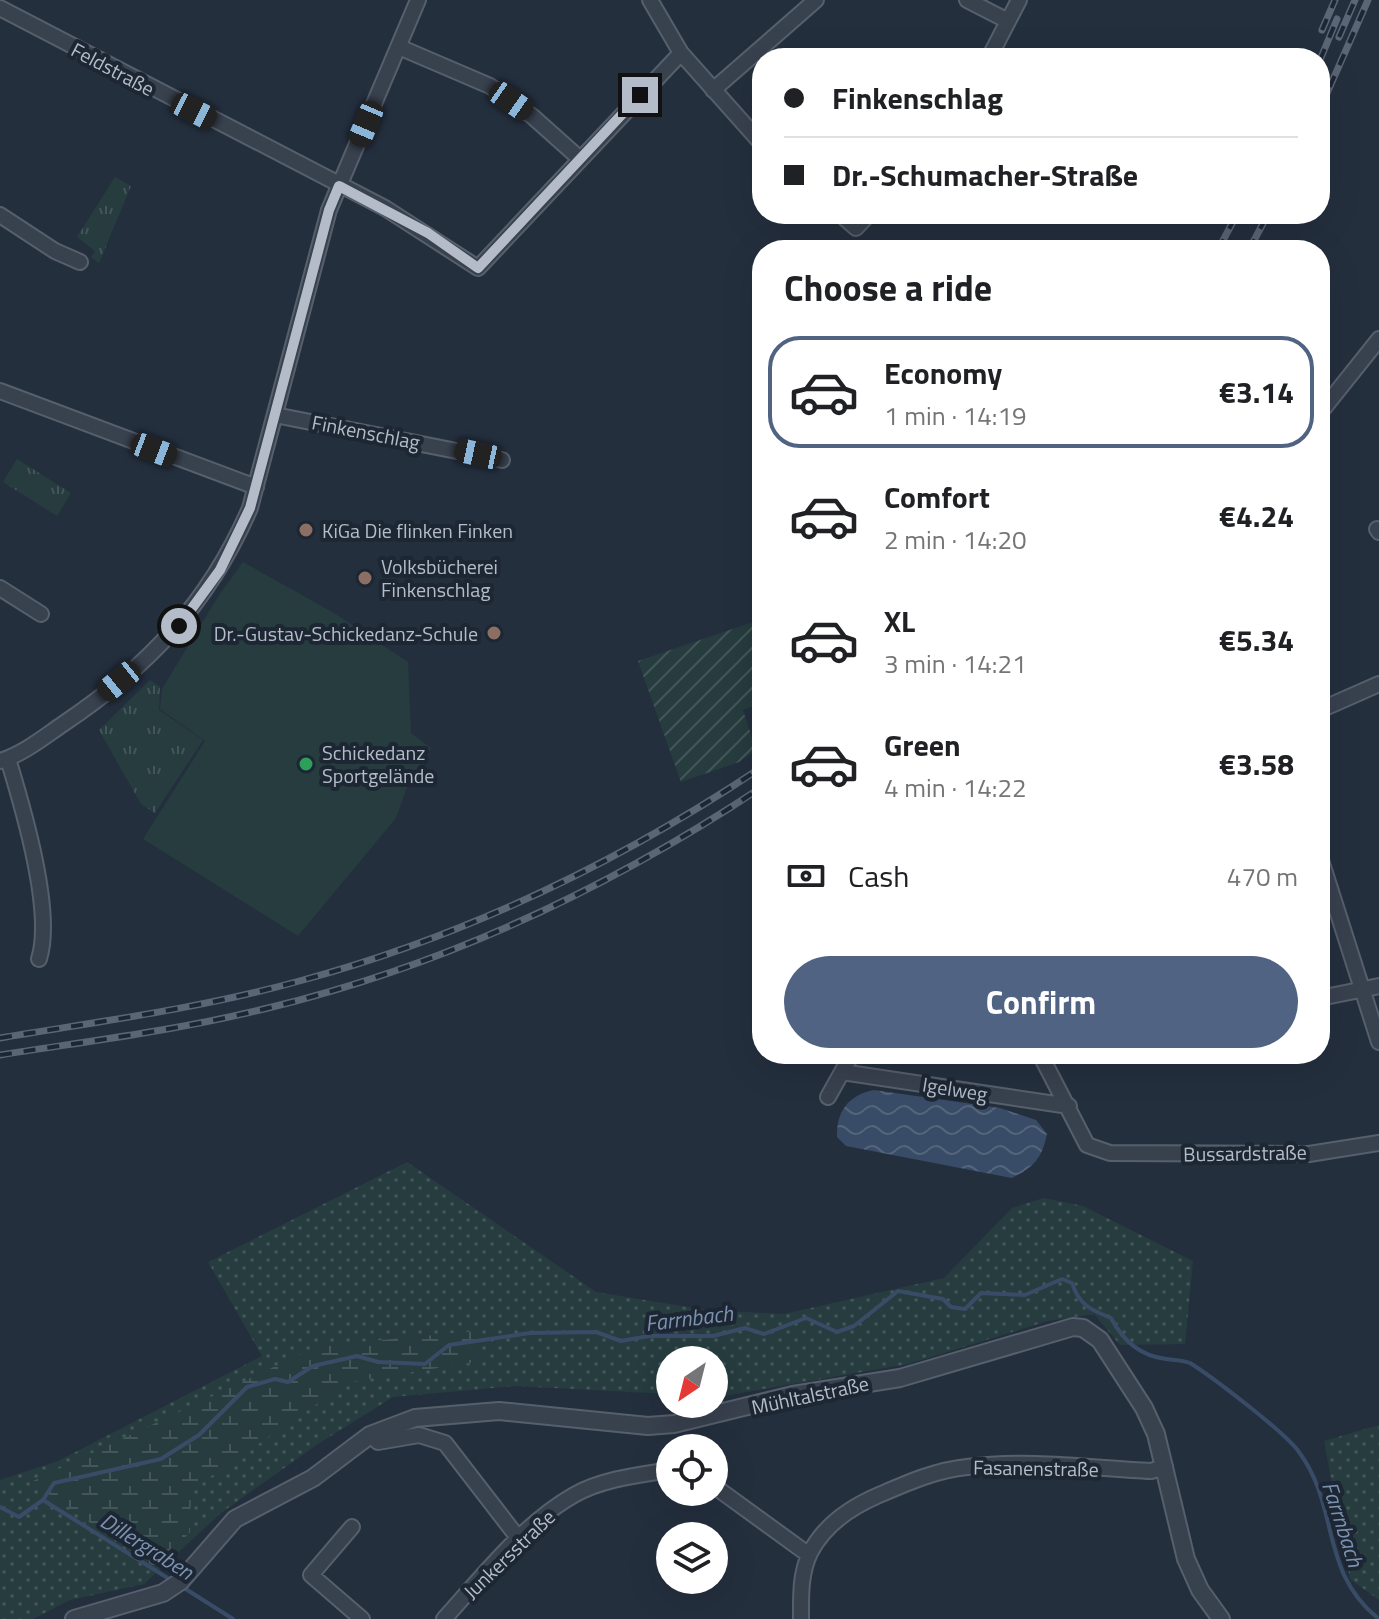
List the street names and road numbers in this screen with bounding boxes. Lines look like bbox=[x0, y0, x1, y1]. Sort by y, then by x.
street label: Feldstraße bbox=[66, 34, 160, 104]
street label: Finkenschlag bbox=[309, 406, 423, 458]
street label: Igelweg bbox=[920, 1069, 990, 1109]
street label: Bussardstraße bbox=[1183, 1136, 1307, 1170]
street label: Mühltalstraße bbox=[748, 1367, 872, 1423]
street label: Fasanenstraße bbox=[973, 1451, 1099, 1485]
street label: Junkersstraße bbox=[456, 1502, 562, 1606]

